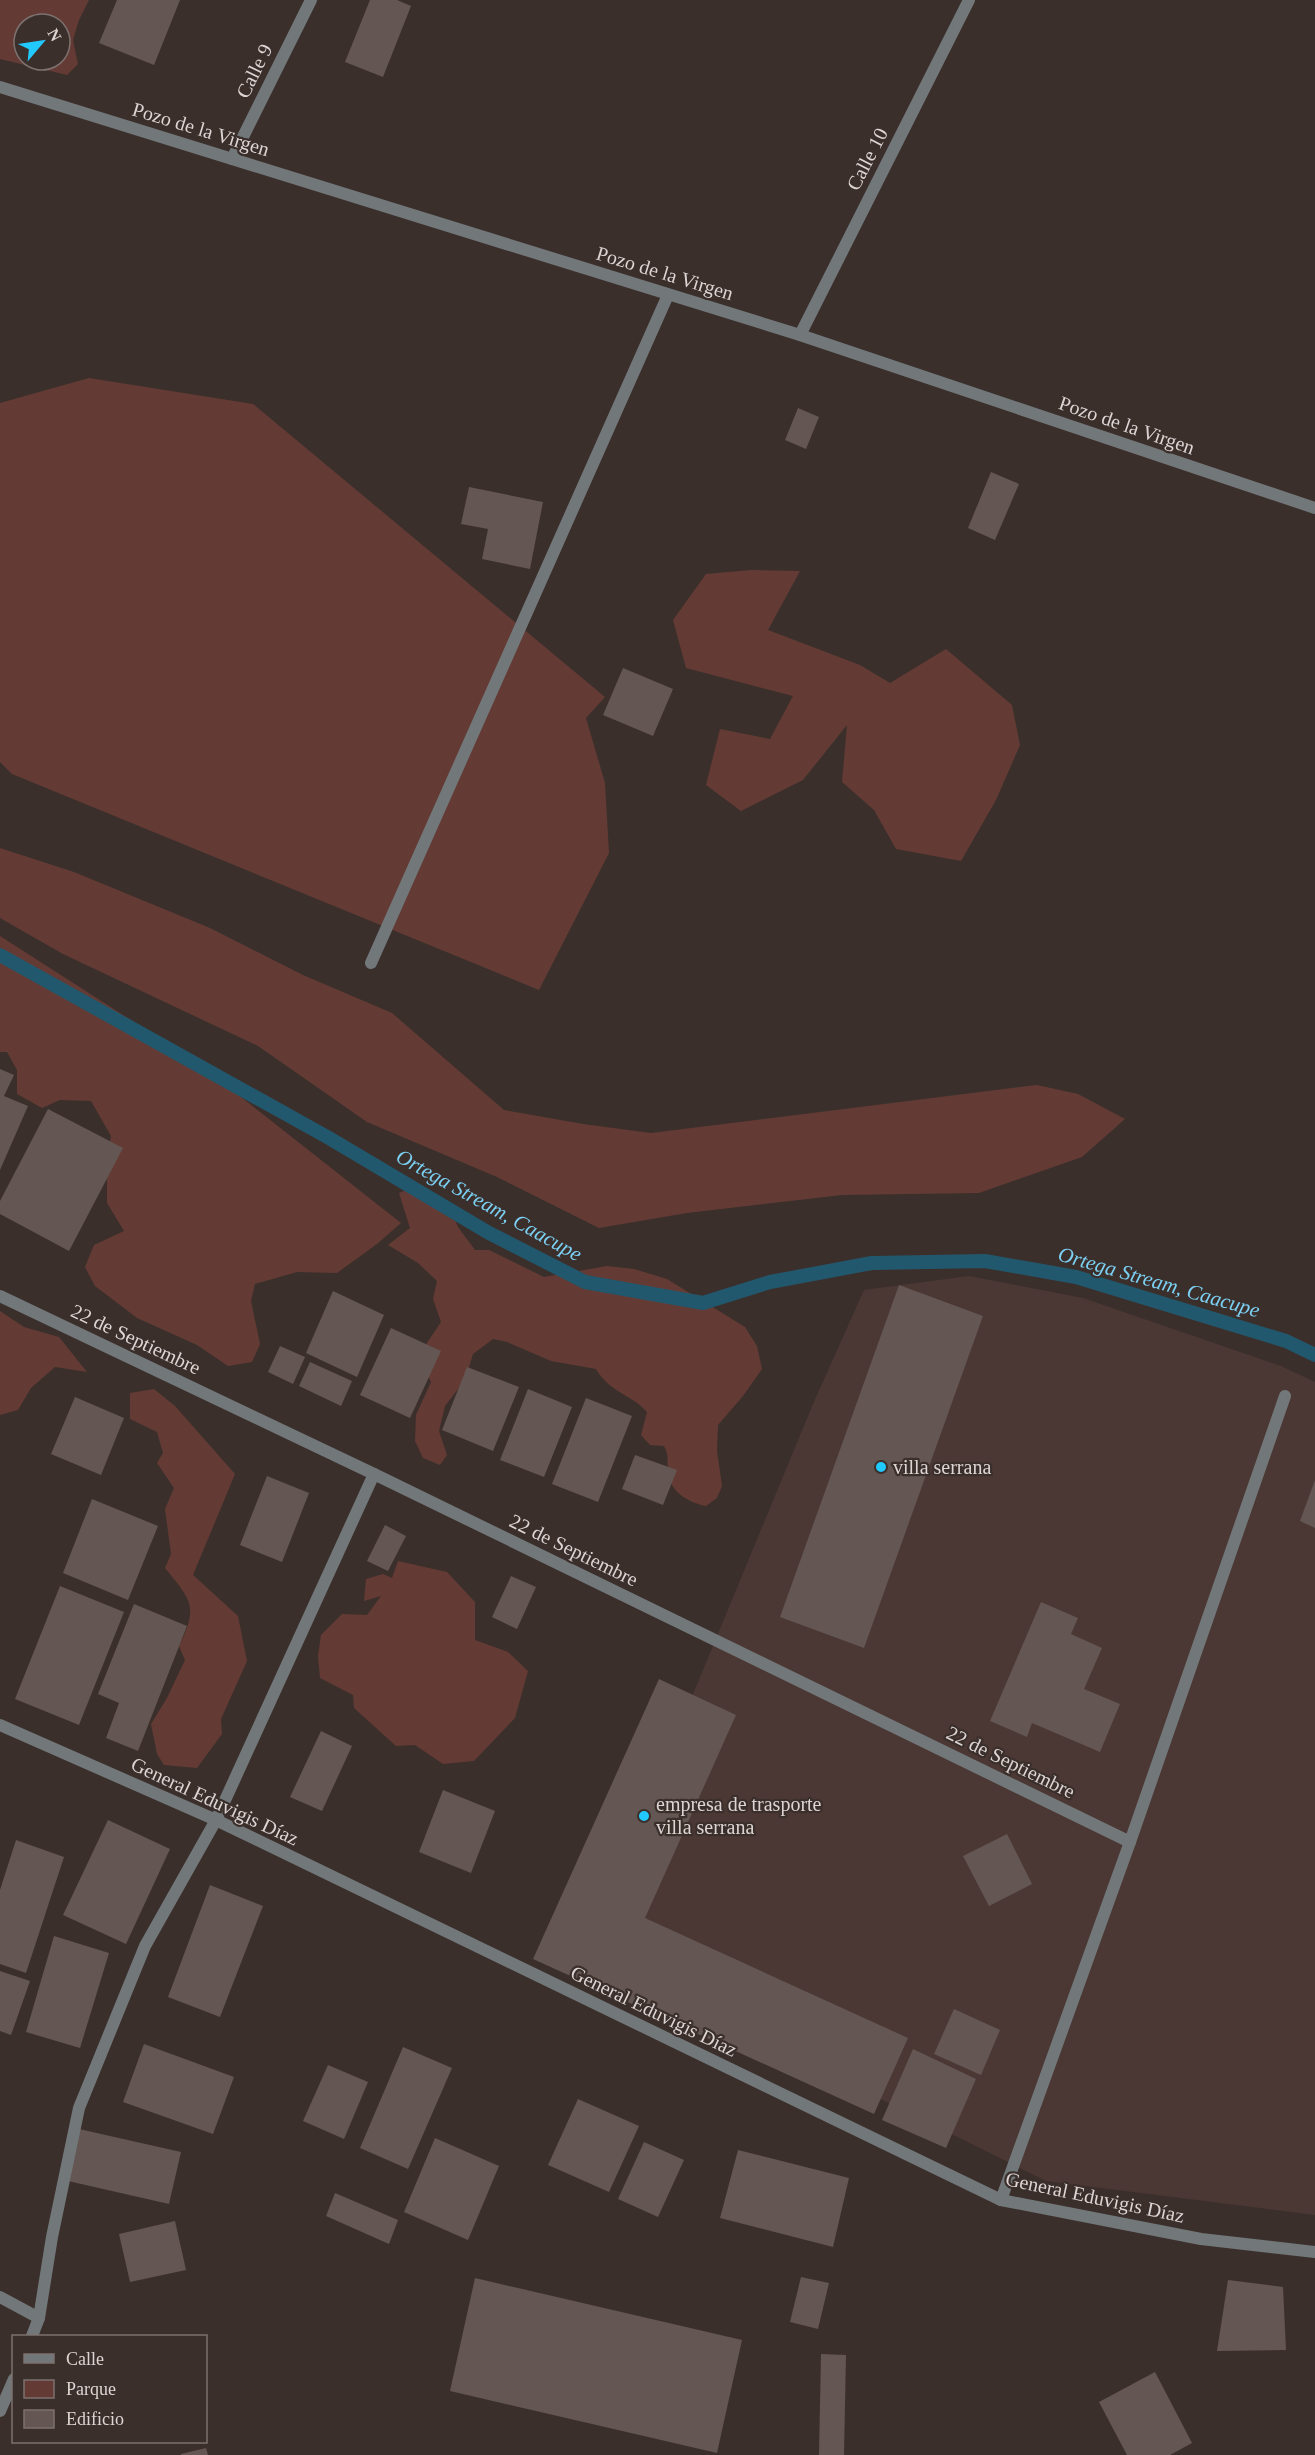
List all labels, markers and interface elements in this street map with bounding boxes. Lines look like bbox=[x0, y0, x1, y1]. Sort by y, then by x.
north arrow bbox=[12, 12, 72, 72]
text: N bbox=[44, 26, 65, 45]
street label: Calle 9 bbox=[232, 40, 276, 102]
street label: Pozo de la Virgen bbox=[130, 98, 272, 161]
street label: Calle 10 bbox=[842, 124, 892, 194]
street label: Pozo de la Virgen bbox=[594, 242, 736, 305]
street label: Pozo de la Virgen bbox=[1056, 391, 1198, 459]
water label: Ortega Stream, Caacupe bbox=[392, 1144, 586, 1266]
water label: Ortega Stream, Caacupe bbox=[1055, 1242, 1263, 1322]
street label: 22 de Septiembre bbox=[68, 1299, 204, 1380]
place label: villa serrana bbox=[893, 1456, 991, 1478]
marker: villa serrana bbox=[874, 1460, 888, 1474]
street label: 22 de Septiembre bbox=[506, 1509, 642, 1592]
street label: 22 de Septiembre bbox=[943, 1721, 1079, 1804]
street label: General Eduvigis Díaz bbox=[127, 1753, 302, 1850]
place label: empresa de trasporte villa serrana bbox=[656, 1793, 822, 1838]
marker: empresa de trasporte villa serrana bbox=[637, 1809, 651, 1823]
street label: General Eduvigis Díaz bbox=[567, 1961, 741, 2062]
street label: General Eduvigis Díaz bbox=[1003, 2167, 1186, 2228]
legend bbox=[12, 2335, 207, 2443]
text: Calle bbox=[66, 2349, 104, 2369]
text: Parque bbox=[66, 2379, 116, 2399]
text: Edificio bbox=[66, 2409, 124, 2429]

